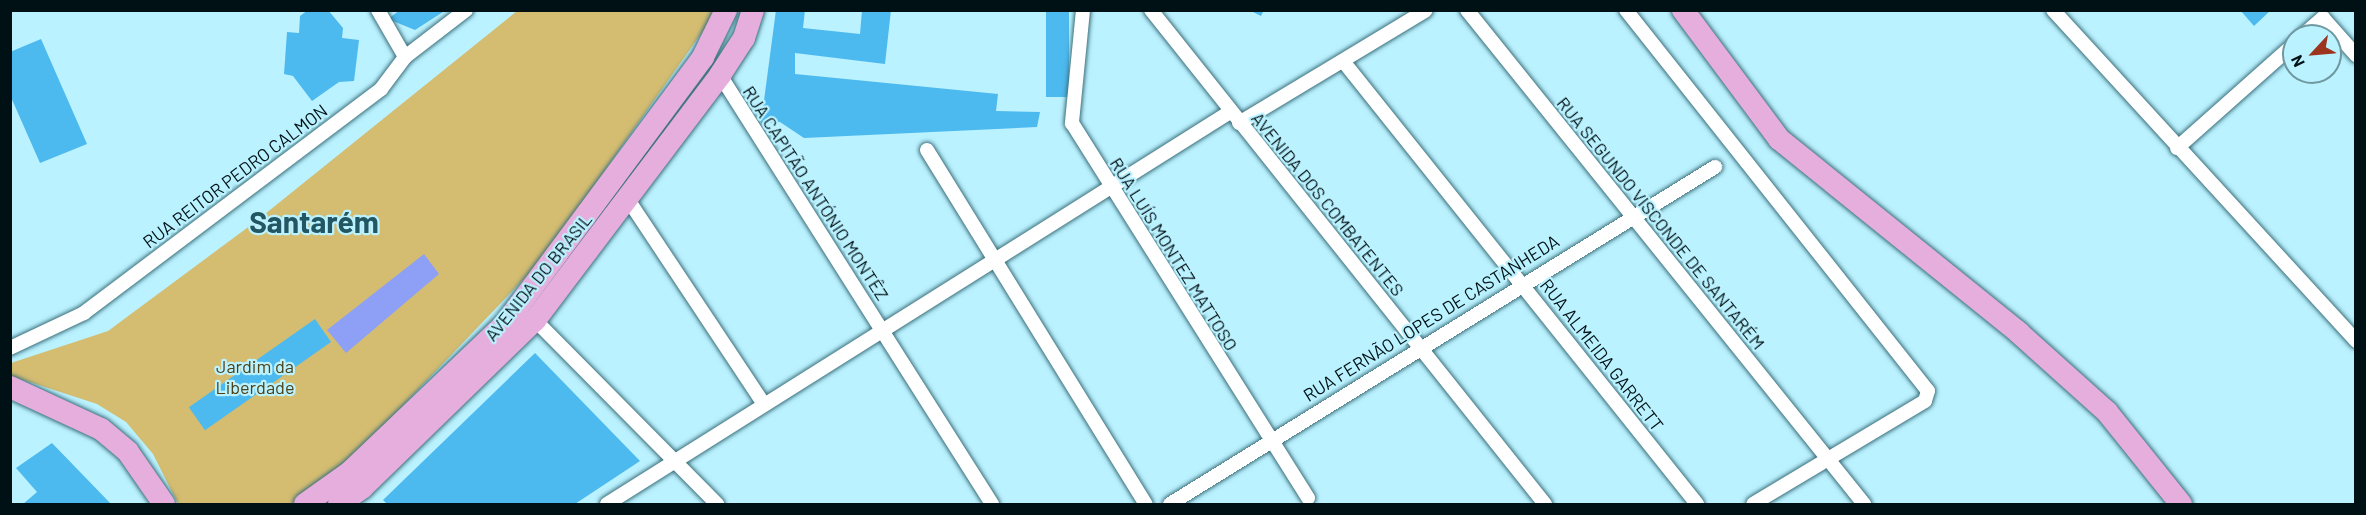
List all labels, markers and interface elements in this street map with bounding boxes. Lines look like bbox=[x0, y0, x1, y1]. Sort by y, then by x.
north arrow bbox=[2282, 24, 2342, 84]
text: N bbox=[2286, 52, 2308, 70]
street label: RUA CAPITÃO ANTÓNIO MONTÊZ bbox=[738, 82, 894, 304]
street label: RUA SEGUNDO VISCONDE DE SANTARÉM bbox=[1552, 92, 1770, 354]
street label: RUA REITOR PEDRO CALMON bbox=[138, 99, 332, 253]
street label: AVENIDA DOS COMBATENTES bbox=[1247, 108, 1409, 300]
street label: RUA LUÍS MONTEZ MATTOSO bbox=[1106, 153, 1242, 355]
district label: Santarém bbox=[249, 203, 379, 239]
street label: AVENIDA DO BRASIL bbox=[480, 209, 596, 345]
street label: RUA FERNÃO LOPES DE CASTANHEDA bbox=[1299, 230, 1563, 406]
street label: RUA ALMEIDA GARRETT bbox=[1536, 275, 1668, 435]
park label: Jardim da Liberdade bbox=[215, 356, 295, 398]

